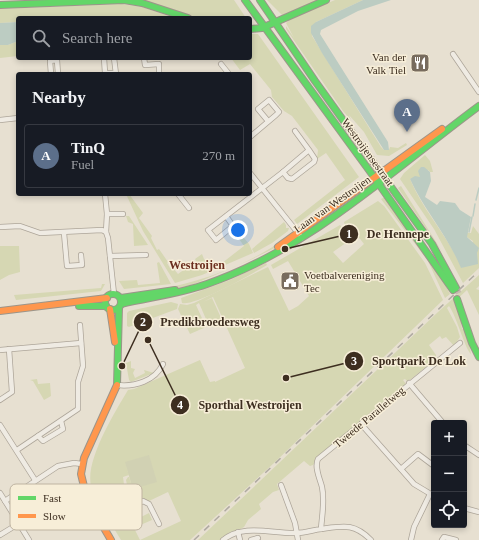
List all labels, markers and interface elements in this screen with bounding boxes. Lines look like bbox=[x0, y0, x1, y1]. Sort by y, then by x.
search box bbox=[16, 16, 252, 60]
icon: search bbox=[30, 27, 52, 49]
text: Search here bbox=[62, 30, 132, 46]
place label: Van der Valk Tiel bbox=[366, 51, 406, 76]
restaurant icon: Van der Valk Tiel bbox=[409, 52, 431, 74]
text: Nearby bbox=[32, 88, 86, 107]
pin: A bbox=[394, 99, 420, 132]
street label: Westroijensestraat bbox=[340, 116, 396, 188]
text: TinQ bbox=[71, 140, 105, 156]
text: A bbox=[41, 148, 51, 163]
text: 270 m bbox=[202, 148, 235, 163]
text: Fuel bbox=[71, 157, 94, 172]
street label: Laan van Westroijen bbox=[291, 173, 373, 235]
your location bbox=[228, 220, 248, 240]
callout: De Hennepe bbox=[339, 222, 437, 246]
text: 1 bbox=[346, 227, 352, 241]
text: De Hennepe bbox=[367, 227, 430, 241]
district label: Westroijen bbox=[169, 258, 225, 272]
place label: Voetbalvereniging Tec bbox=[304, 269, 385, 294]
public building icon: Voetbalvereniging Tec bbox=[279, 270, 301, 292]
callout: Predikbroedersweg bbox=[133, 310, 268, 334]
text: 2 bbox=[140, 315, 146, 329]
text: Predikbroedersweg bbox=[160, 315, 260, 329]
callout: Sportpark De Lok bbox=[344, 349, 474, 373]
text: 3 bbox=[351, 354, 357, 368]
text: Sportpark De Lok bbox=[372, 354, 466, 368]
street label: Tweede Parallelweg bbox=[331, 384, 407, 450]
callout: Sporthal Westroijen bbox=[170, 393, 310, 417]
text: 4 bbox=[177, 398, 183, 412]
text: Sporthal Westroijen bbox=[198, 398, 302, 412]
map controls bbox=[431, 420, 467, 528]
button: + bbox=[431, 420, 467, 456]
button: − bbox=[431, 456, 467, 492]
legend bbox=[10, 484, 142, 530]
text: Fast bbox=[43, 492, 61, 504]
button: locate bbox=[431, 492, 467, 528]
text: Slow bbox=[43, 510, 66, 522]

